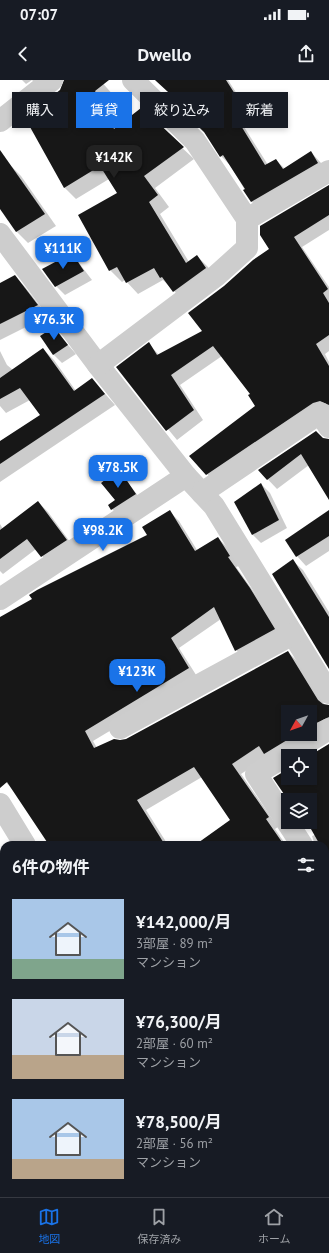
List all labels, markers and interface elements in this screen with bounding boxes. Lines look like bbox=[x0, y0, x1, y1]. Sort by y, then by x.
text: 07:07 bbox=[20, 5, 58, 24]
icon: back bbox=[12, 43, 34, 65]
text: Dwello bbox=[138, 43, 191, 66]
icon: share bbox=[295, 43, 317, 65]
chip: 購入 bbox=[12, 92, 68, 128]
chip: 賃貸 bbox=[76, 92, 132, 128]
chip: 絞り込み bbox=[140, 92, 224, 128]
chip: 新着 bbox=[232, 92, 288, 128]
pin: ¥142K bbox=[86, 145, 142, 179]
text: ¥142K bbox=[95, 149, 133, 166]
pin: ¥111K bbox=[35, 236, 91, 270]
text: ¥111K bbox=[44, 240, 82, 257]
pin: ¥76.3K bbox=[21, 307, 87, 341]
text: ¥76.3K bbox=[34, 311, 74, 328]
pin: ¥78.5K bbox=[85, 455, 151, 489]
text: ¥78.5K bbox=[98, 459, 138, 476]
pin: ¥98.2K bbox=[70, 518, 136, 552]
text: ¥98.2K bbox=[83, 522, 123, 539]
pin: ¥123K bbox=[109, 659, 165, 693]
text: ¥123K bbox=[118, 663, 156, 680]
north arrow bbox=[281, 705, 317, 741]
map controls bbox=[281, 705, 317, 829]
button: locate bbox=[281, 749, 317, 785]
button: layers bbox=[281, 793, 317, 829]
icon: filters bbox=[295, 854, 317, 876]
text: 6件の物件 bbox=[12, 856, 90, 878]
text: ¥142,000/月 bbox=[136, 911, 232, 933]
icon: home bbox=[44, 915, 92, 963]
text: 3部屋 · 89 m² bbox=[136, 935, 213, 952]
text: マンション bbox=[136, 954, 201, 971]
text: ¥76,300/月 bbox=[136, 1011, 222, 1033]
icon: home bbox=[44, 1015, 92, 1063]
text: 2部屋 · 60 m² bbox=[136, 1035, 213, 1052]
text: マンション bbox=[136, 1054, 201, 1071]
text: ¥78,500/月 bbox=[136, 1111, 222, 1133]
icon: home bbox=[44, 1115, 92, 1163]
text: 2部屋 · 56 m² bbox=[136, 1135, 213, 1152]
text: マンション bbox=[136, 1154, 201, 1171]
tab: 地図 bbox=[38, 1206, 60, 1246]
tab: 保存済み bbox=[137, 1206, 181, 1246]
tab: ホーム bbox=[258, 1206, 291, 1246]

